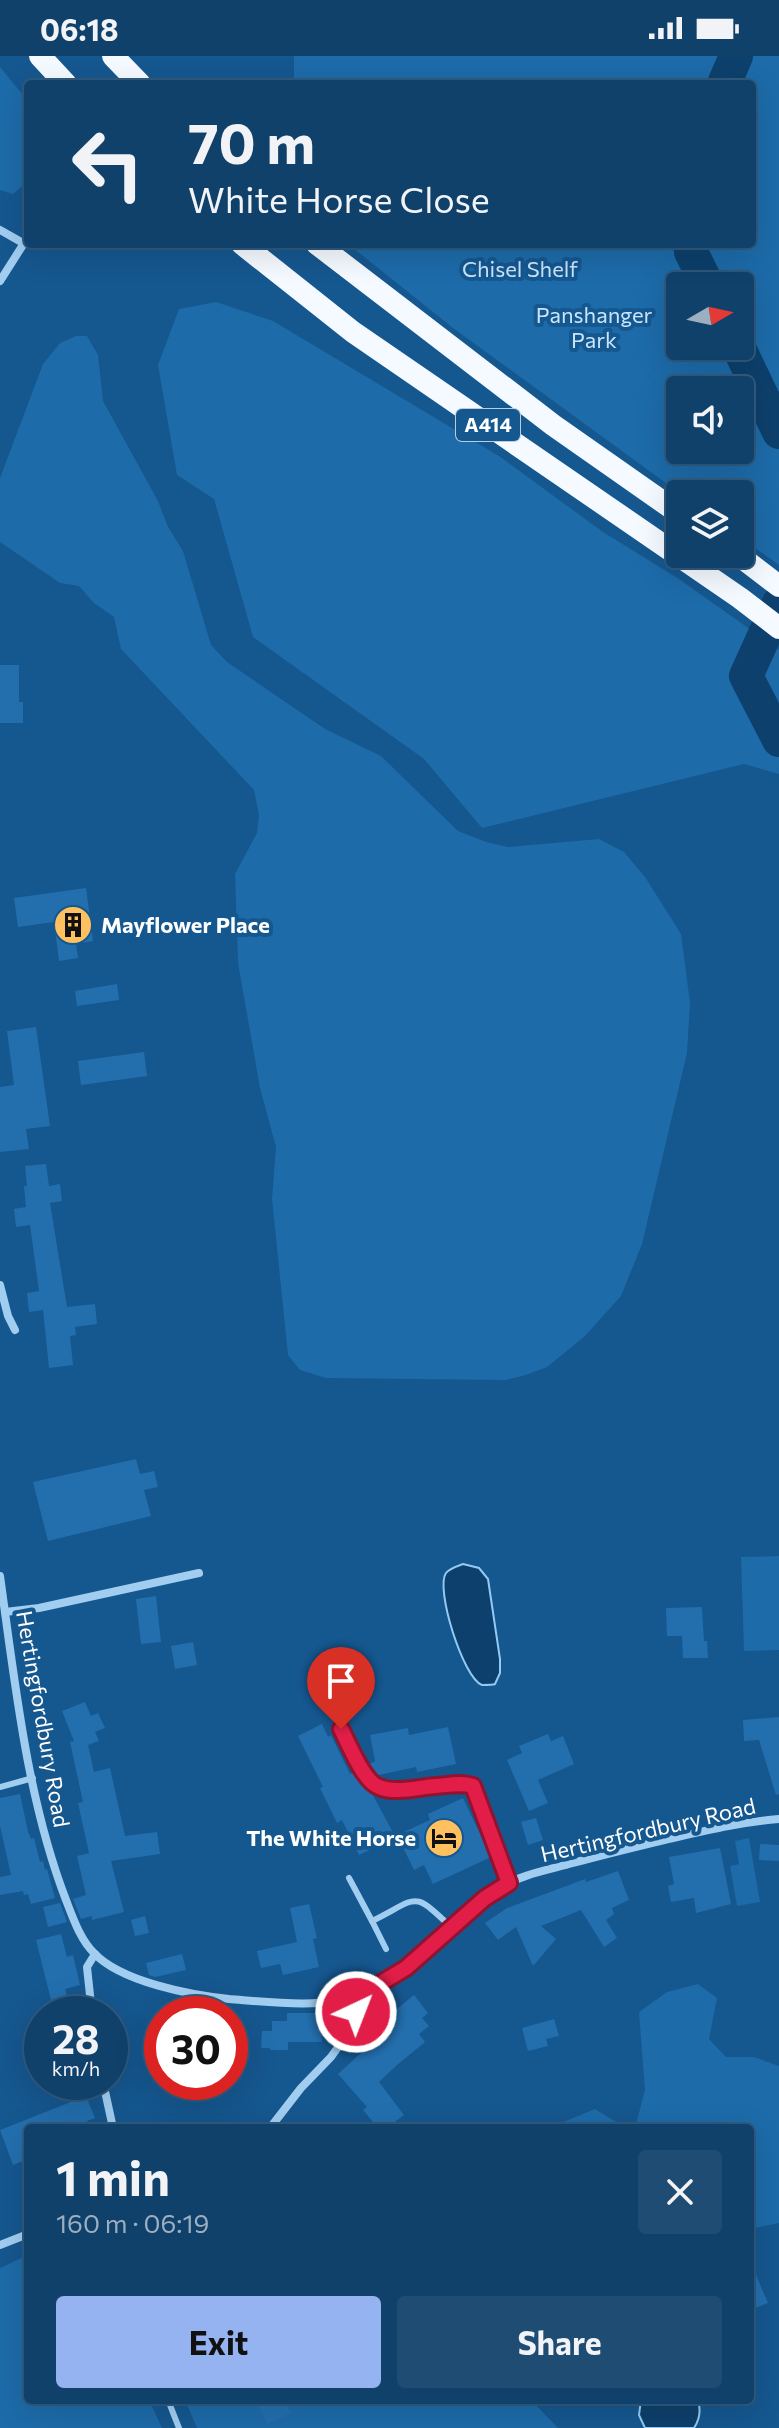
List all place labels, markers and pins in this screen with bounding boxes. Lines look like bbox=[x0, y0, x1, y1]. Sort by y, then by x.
building icon: Mayflower Place bbox=[52, 904, 94, 946]
place label: Mayflower Place bbox=[101, 911, 270, 938]
pin bbox=[307, 1647, 375, 1729]
hotel icon: The White Horse bbox=[423, 1817, 465, 1859]
place label: The White Horse bbox=[246, 1824, 416, 1851]

